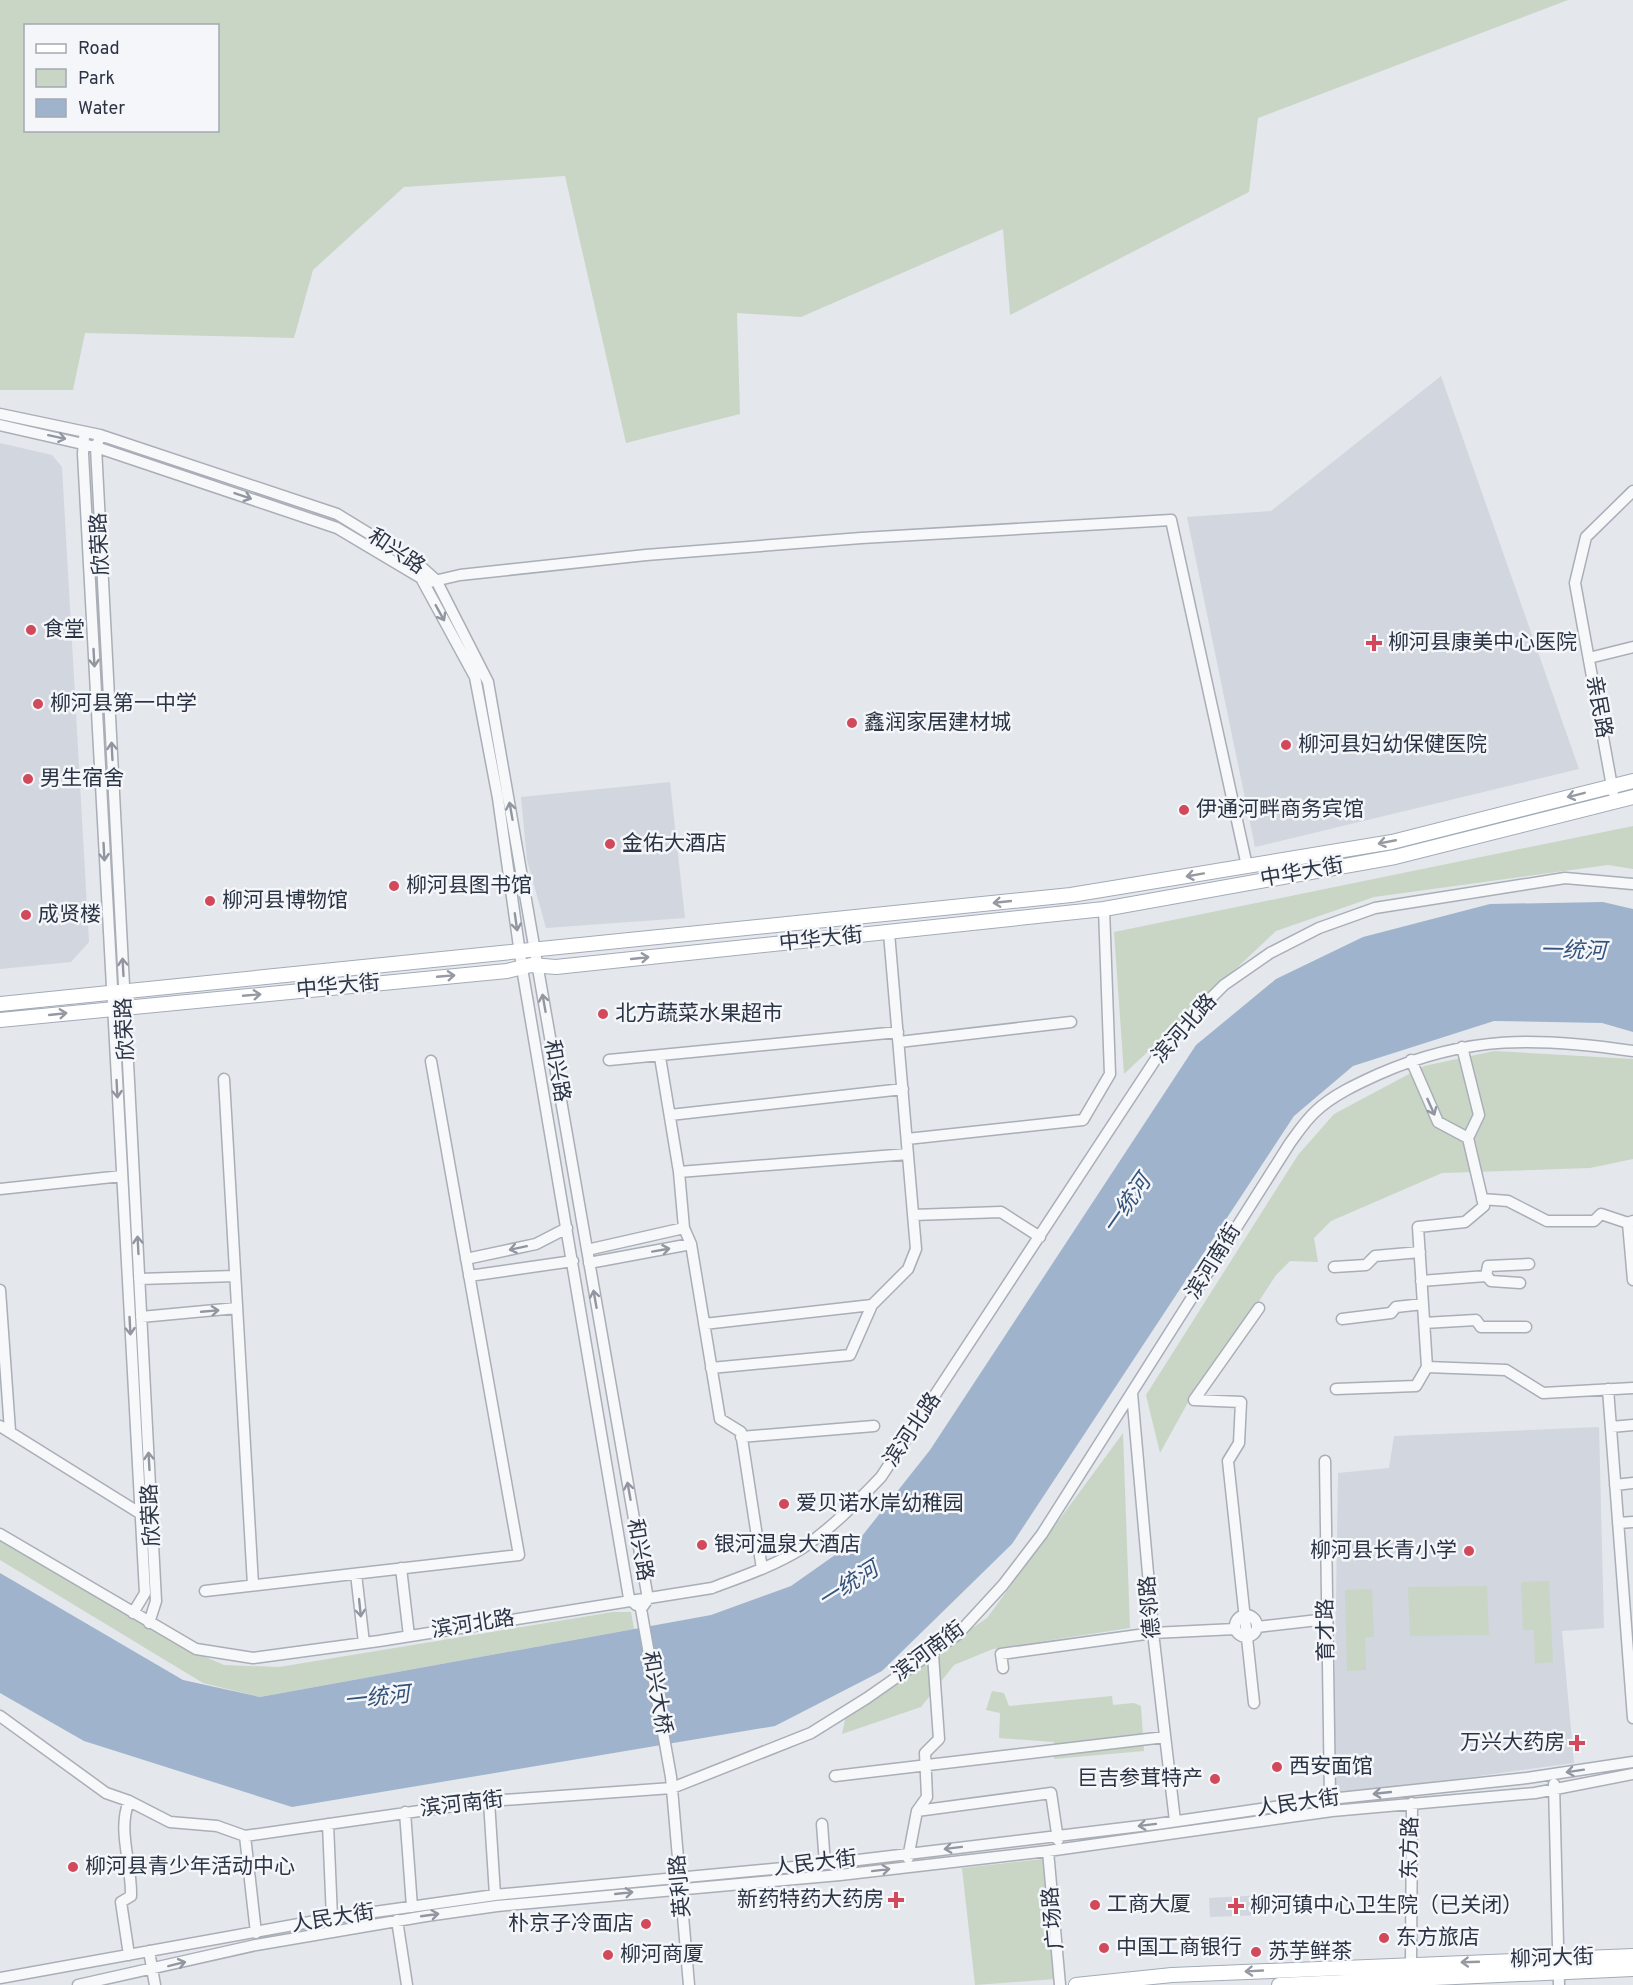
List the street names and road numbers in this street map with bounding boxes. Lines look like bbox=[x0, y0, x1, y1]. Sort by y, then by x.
street label: 欣荣路 bbox=[86, 512, 116, 576]
street label: 和兴路 bbox=[362, 523, 430, 581]
street label: 亲民路 bbox=[1579, 674, 1617, 740]
street label: 中华大街 bbox=[1258, 852, 1346, 894]
street label: 中华大街 bbox=[778, 922, 864, 958]
street label: 中华大街 bbox=[295, 970, 381, 1004]
street label: 滨河北路 bbox=[1147, 989, 1223, 1069]
street label: 欣荣路 bbox=[111, 997, 141, 1061]
street label: 和兴路 bbox=[537, 1038, 575, 1104]
street label: 滨河南街 bbox=[1180, 1219, 1248, 1305]
street label: 滨河北路 bbox=[878, 1388, 948, 1472]
street label: 欣荣路 bbox=[137, 1483, 167, 1547]
street label: 和兴路 bbox=[620, 1517, 658, 1583]
street label: 德邻路 bbox=[1135, 1574, 1167, 1640]
street label: 育才路 bbox=[1313, 1598, 1341, 1662]
street label: 滨河北路 bbox=[429, 1605, 517, 1645]
street label: 滨河南街 bbox=[887, 1616, 971, 1688]
street label: 和兴大桥 bbox=[635, 1649, 677, 1737]
street label: 人民大街 bbox=[1255, 1785, 1341, 1823]
street label: 滨河南街 bbox=[419, 1786, 505, 1824]
street label: 东方路 bbox=[1397, 1816, 1425, 1880]
street label: 人民大街 bbox=[772, 1845, 858, 1883]
street label: 英利路 bbox=[665, 1853, 697, 1919]
street label: 广场路 bbox=[1038, 1885, 1070, 1951]
street label: 人民大街 bbox=[289, 1899, 377, 1939]
street label: 柳河大街 bbox=[1510, 1944, 1594, 1974]

